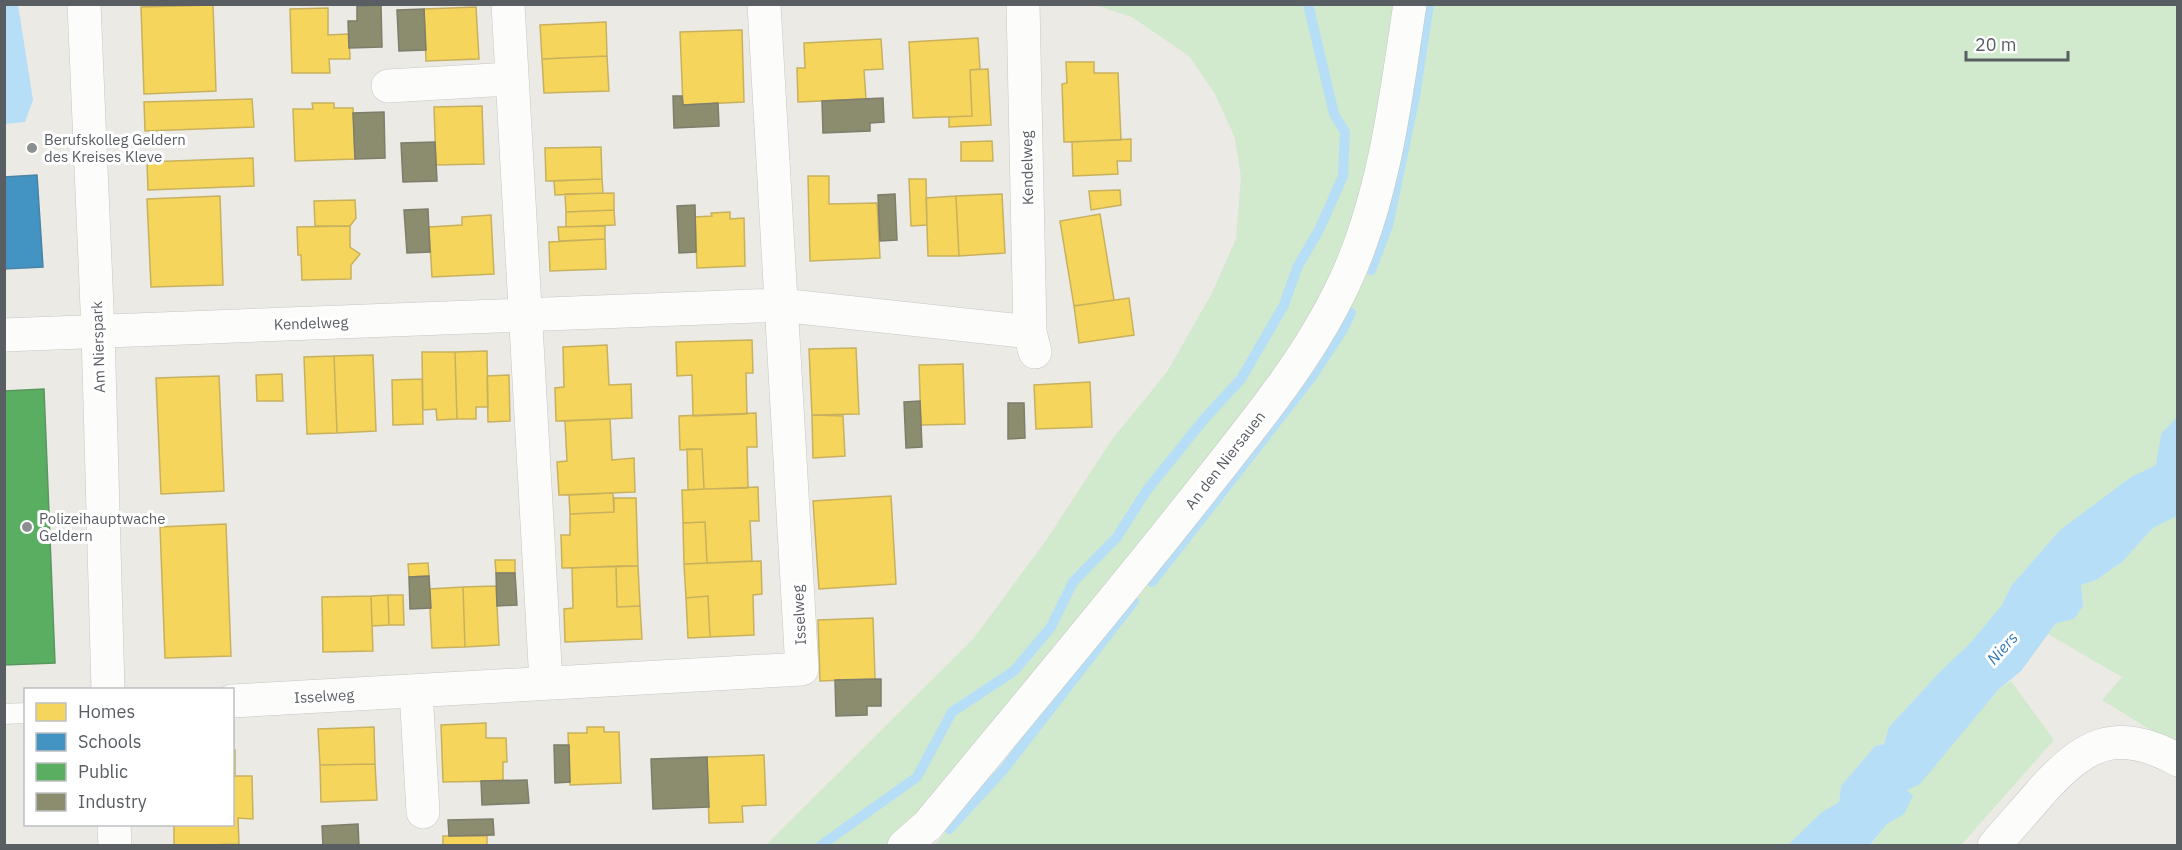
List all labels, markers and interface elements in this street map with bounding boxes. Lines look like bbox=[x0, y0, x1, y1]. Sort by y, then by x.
scale bar bbox=[1966, 24, 2068, 62]
text: 20 m bbox=[1975, 33, 2017, 56]
place label: Berufskolleg Geldern des Kreises Kleve bbox=[44, 130, 186, 166]
street label: Kendelweg bbox=[1017, 131, 1037, 205]
marker: Berufskolleg Geldern des Kreises Kleve bbox=[25, 141, 39, 155]
street label: Am Nierspark bbox=[87, 301, 109, 393]
street label: Kendelweg bbox=[273, 312, 349, 334]
street label: An den Niersauen bbox=[1181, 407, 1269, 513]
place label: Polizeihauptwache Geldern bbox=[39, 509, 165, 545]
marker: Polizeihauptwache Geldern bbox=[20, 520, 34, 534]
street label: Isselweg bbox=[788, 584, 810, 646]
water label: Niers bbox=[1982, 628, 2022, 668]
street label: Isselweg bbox=[293, 685, 355, 707]
legend bbox=[24, 688, 234, 826]
text: Homes bbox=[78, 700, 135, 723]
text: Schools bbox=[78, 730, 142, 753]
text: Public bbox=[78, 760, 128, 783]
text: Industry bbox=[78, 790, 147, 813]

